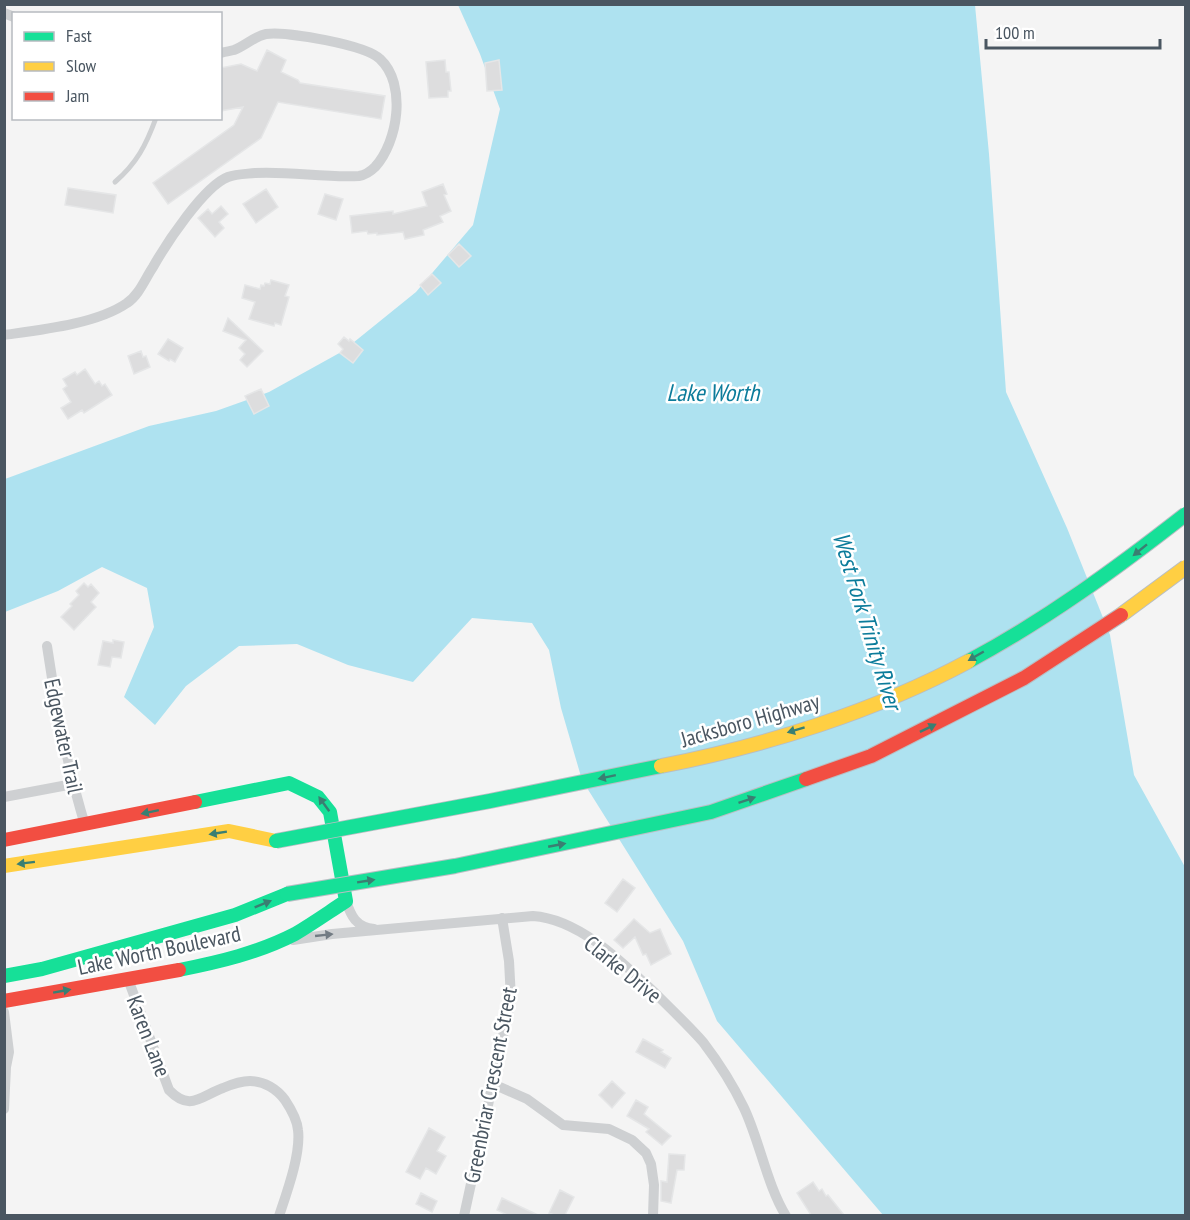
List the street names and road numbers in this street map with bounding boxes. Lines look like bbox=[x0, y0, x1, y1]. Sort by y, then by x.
street label: Edgewater Trail bbox=[38, 676, 90, 797]
street label: Jacksboro Highway bbox=[676, 687, 823, 753]
street label: Lake Worth Boulevard bbox=[75, 919, 243, 981]
street label: Clarke Drive bbox=[578, 929, 668, 1009]
street label: Greenbriar Crescent Street bbox=[457, 985, 523, 1185]
street label: Karen Lane bbox=[121, 991, 177, 1081]

